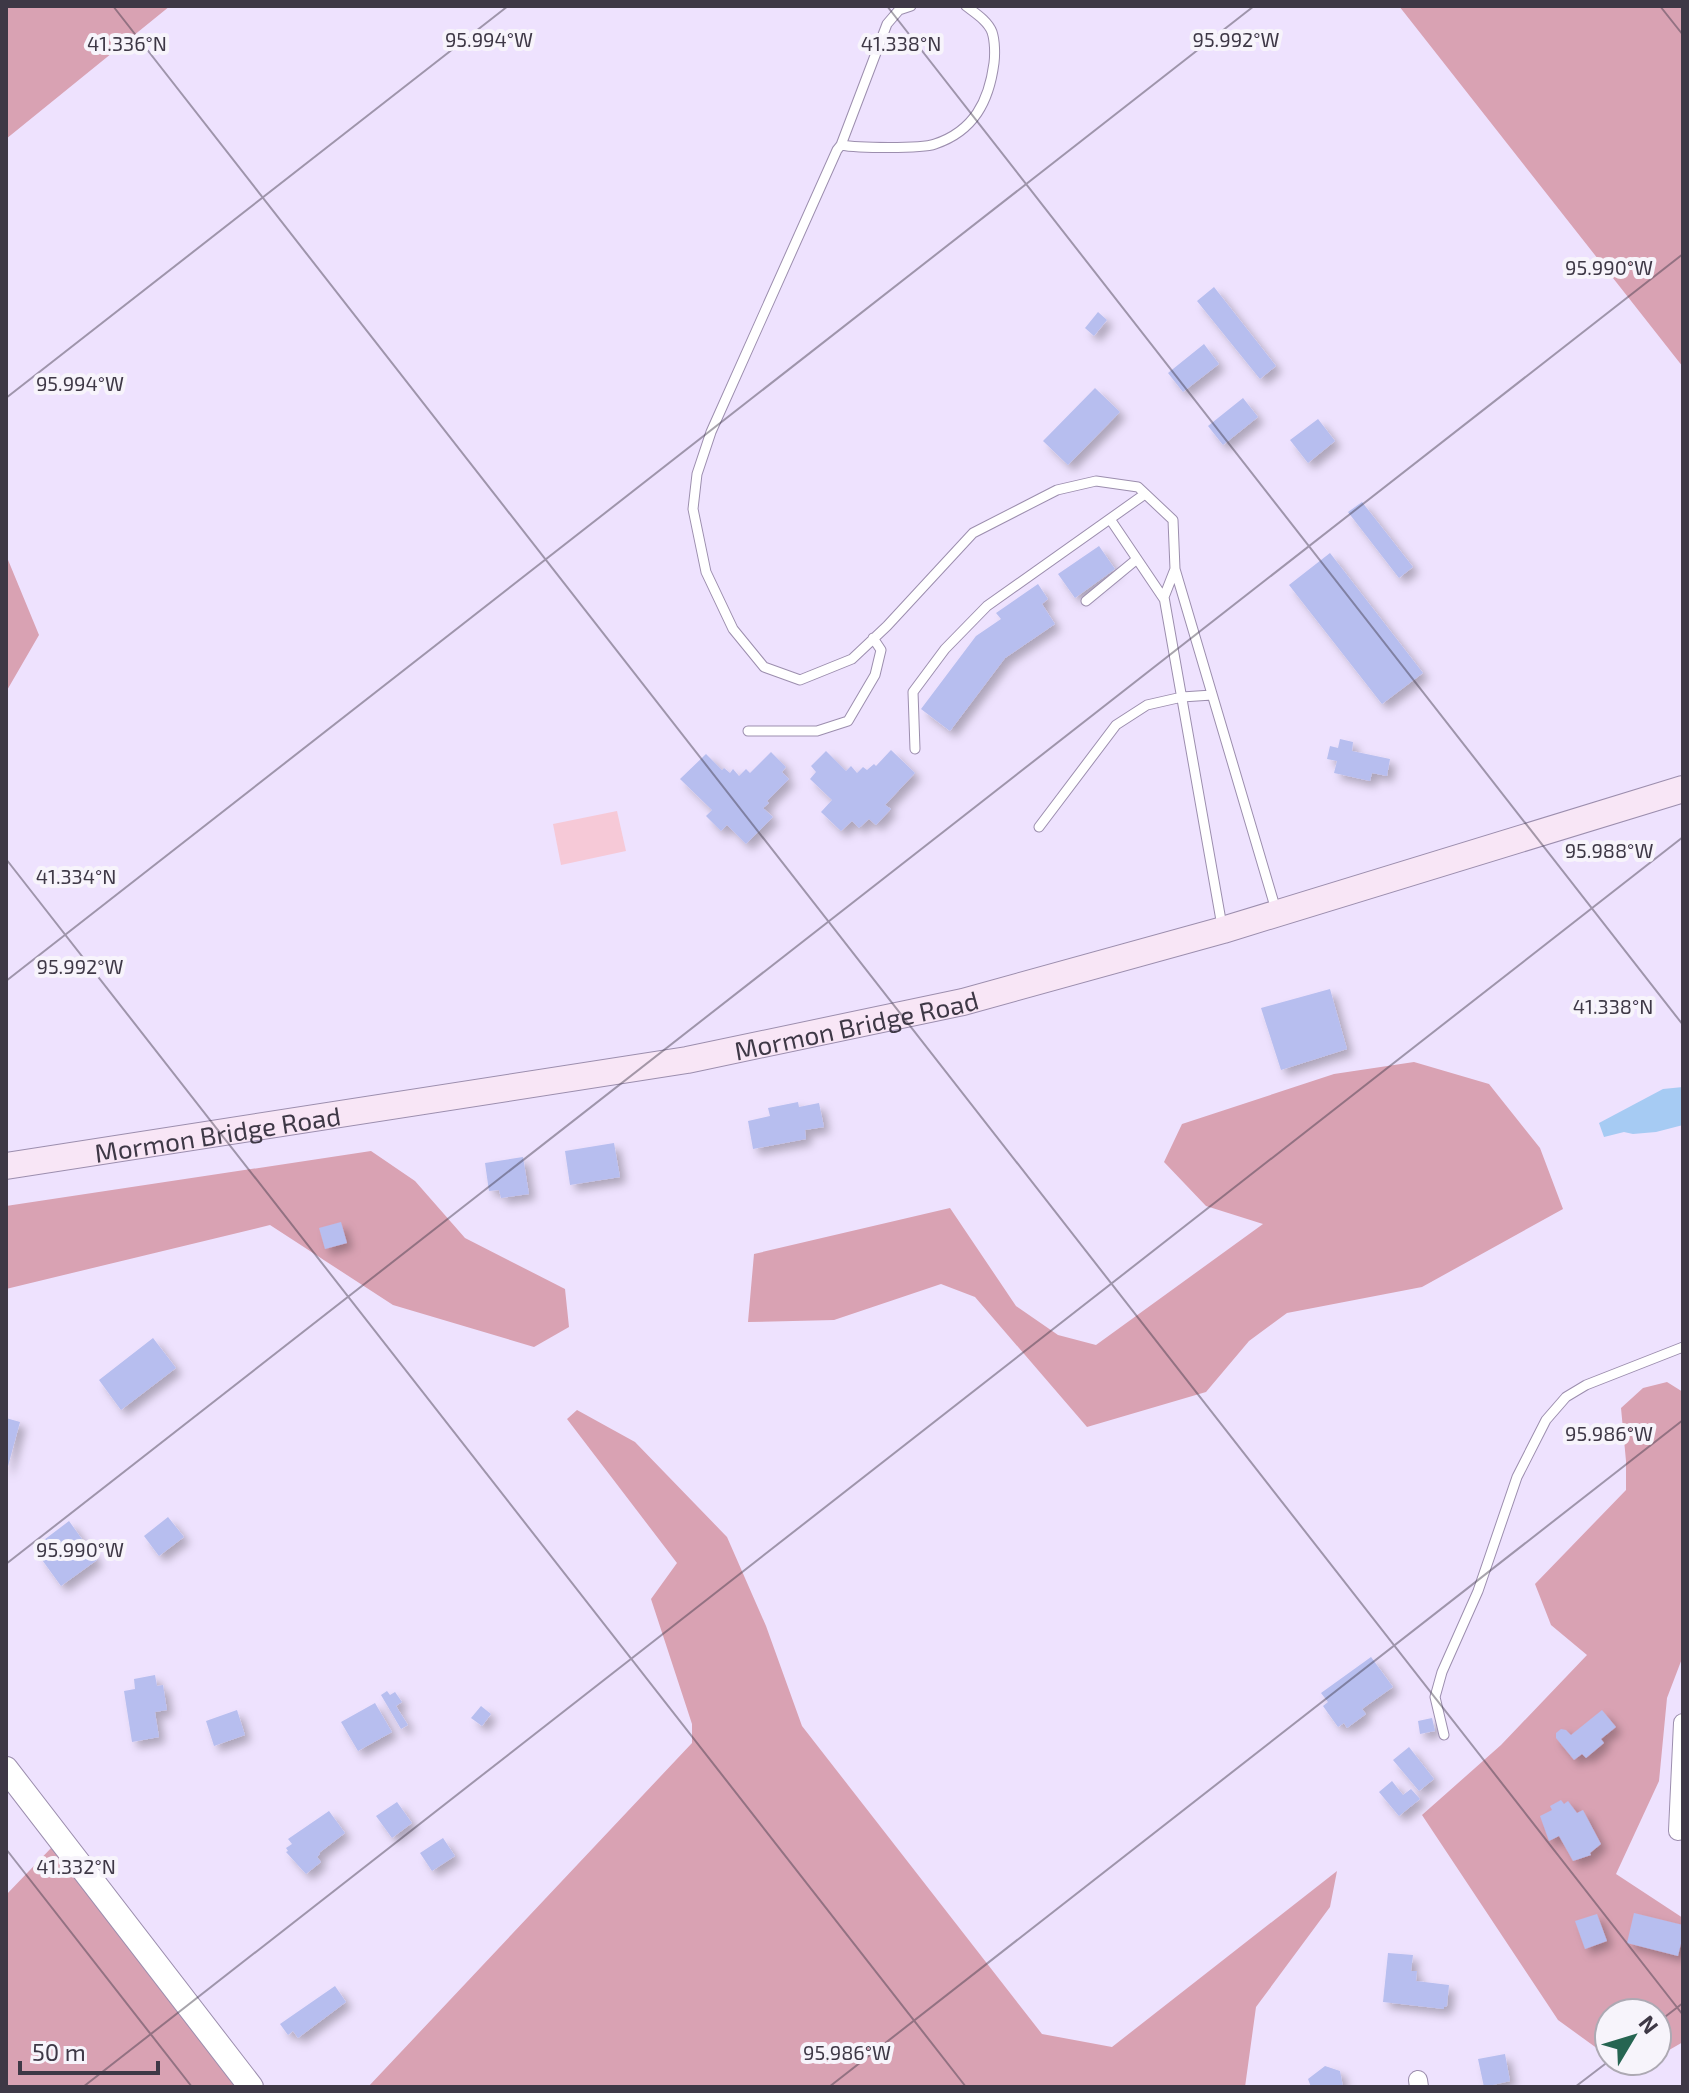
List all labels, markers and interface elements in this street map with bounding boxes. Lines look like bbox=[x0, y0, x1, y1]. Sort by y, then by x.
text: 95.994°W bbox=[445, 27, 533, 51]
text: 95.992°W bbox=[1192, 27, 1280, 51]
text: 41.336°N bbox=[87, 31, 167, 55]
text: 41.338°N bbox=[861, 31, 941, 55]
text: 95.990°W bbox=[1565, 255, 1653, 279]
text: 95.994°W bbox=[36, 371, 124, 395]
text: 95.988°W bbox=[1565, 838, 1653, 862]
text: 41.334°N bbox=[36, 864, 116, 888]
text: 95.992°W bbox=[36, 954, 124, 978]
street label: Mormon Bridge Road bbox=[731, 983, 982, 1065]
text: 41.338°N bbox=[1573, 994, 1653, 1018]
street label: Mormon Bridge Road bbox=[92, 1099, 343, 1168]
text: 95.986°W bbox=[1565, 1421, 1653, 1445]
text: 95.990°W bbox=[36, 1537, 124, 1561]
text: 41.332°N bbox=[36, 1854, 116, 1878]
north arrow bbox=[1593, 1997, 1673, 2077]
text: N bbox=[1634, 2010, 1665, 2038]
scale bar bbox=[20, 2025, 158, 2075]
text: 50 m bbox=[32, 2037, 86, 2066]
text: 95.986°W bbox=[803, 2040, 891, 2064]

